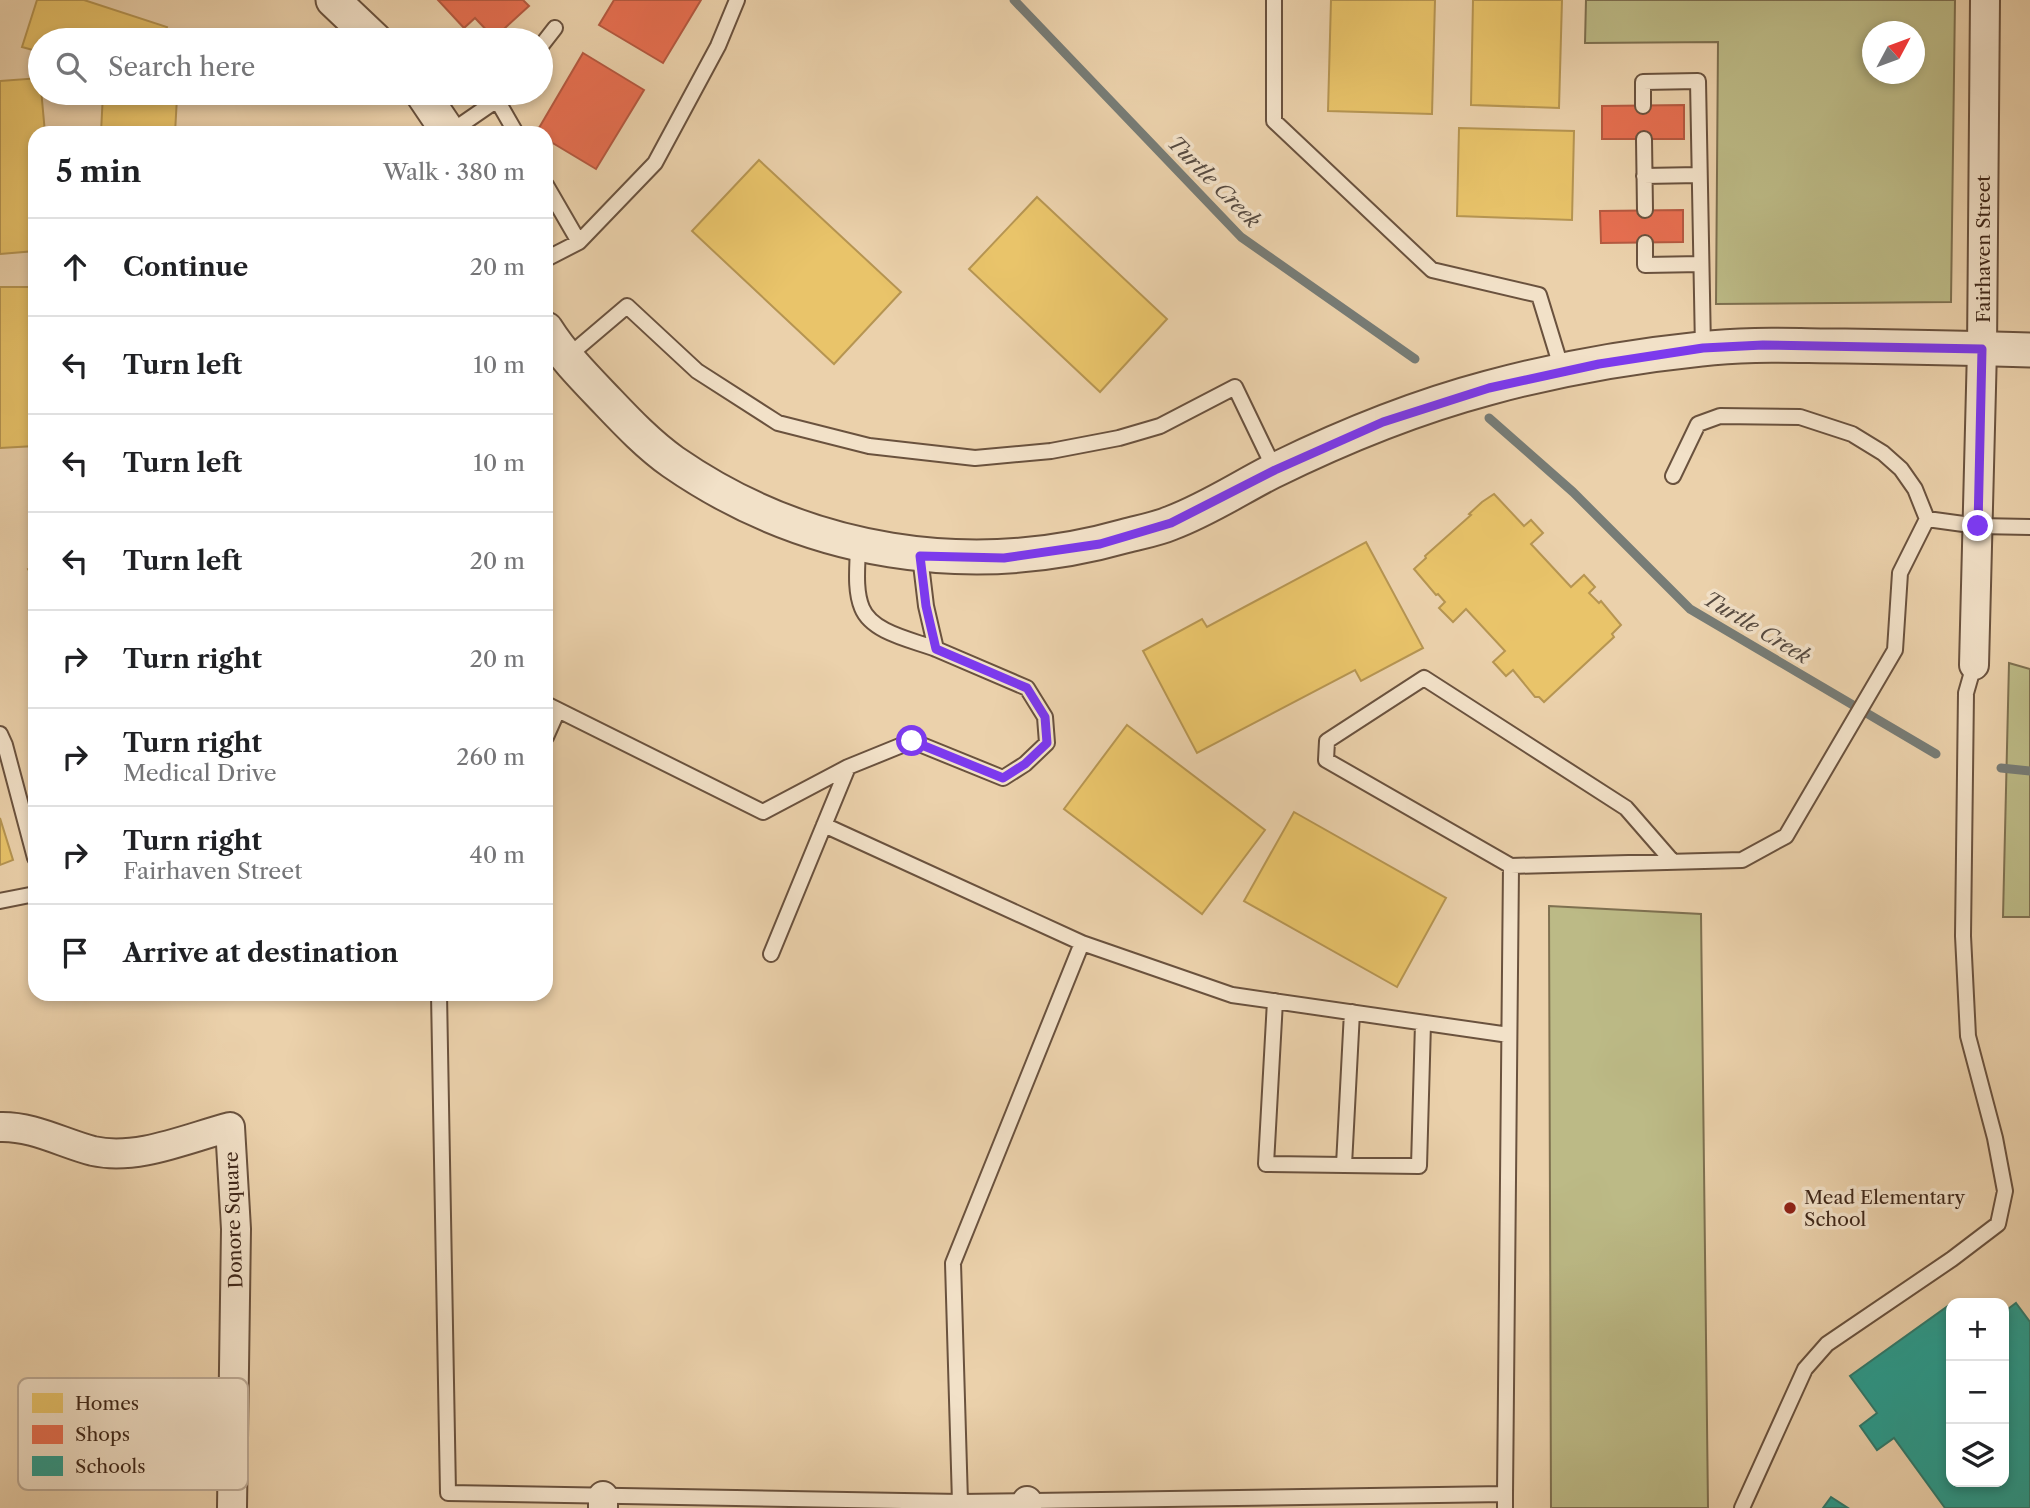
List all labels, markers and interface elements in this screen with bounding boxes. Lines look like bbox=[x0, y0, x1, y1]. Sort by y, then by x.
north arrow bbox=[1862, 21, 1925, 84]
search box bbox=[28, 28, 553, 105]
icon: search bbox=[52, 48, 90, 86]
text: Search here bbox=[108, 51, 255, 83]
water label: Turtle Creek bbox=[1163, 130, 1266, 233]
text: 5 min bbox=[56, 153, 141, 190]
text: Walk · 380 m bbox=[383, 158, 525, 186]
street label: Fairhaven Street bbox=[1972, 175, 1995, 323]
icon: ahead bbox=[56, 248, 94, 286]
text: Continue bbox=[123, 251, 248, 283]
text: 20 m bbox=[470, 253, 525, 281]
icon: left bbox=[56, 346, 94, 384]
text: Turn left bbox=[123, 349, 242, 381]
text: 10 m bbox=[473, 351, 525, 379]
icon: left bbox=[56, 444, 94, 482]
text: Turn left bbox=[123, 447, 242, 479]
text: 10 m bbox=[473, 449, 525, 477]
route end bbox=[1962, 510, 1993, 541]
icon: left bbox=[56, 542, 94, 580]
text: Turn left bbox=[123, 545, 242, 577]
text: 20 m bbox=[470, 547, 525, 575]
water label: Turtle Creek bbox=[1699, 586, 1815, 669]
icon: right bbox=[56, 640, 94, 678]
text: Turn right bbox=[123, 643, 262, 675]
text: 20 m bbox=[470, 645, 525, 673]
route start bbox=[896, 725, 927, 756]
text: Turn right bbox=[123, 727, 262, 759]
icon: right bbox=[56, 738, 94, 776]
text: 260 m bbox=[456, 743, 525, 771]
text: Medical Drive bbox=[123, 759, 277, 787]
text: Turn right bbox=[123, 825, 262, 857]
icon: right bbox=[56, 836, 94, 874]
text: 40 m bbox=[470, 841, 525, 869]
text: Fairhaven Street bbox=[123, 857, 302, 885]
icon: arrive bbox=[56, 934, 94, 972]
text: Arrive at destination bbox=[123, 937, 398, 969]
street label: Donore Square bbox=[220, 1151, 247, 1289]
place label: Mead Elementary School bbox=[1804, 1186, 1965, 1231]
marker: Mead Elementary School bbox=[1782, 1200, 1798, 1216]
map controls bbox=[1946, 1298, 2009, 1487]
button: + bbox=[1946, 1298, 2009, 1361]
button: − bbox=[1946, 1361, 2009, 1424]
legend bbox=[18, 1378, 248, 1490]
text: Homes bbox=[75, 1392, 139, 1415]
text: Shops bbox=[75, 1423, 130, 1446]
button: layers bbox=[1946, 1424, 2009, 1487]
text: Schools bbox=[75, 1455, 145, 1478]

